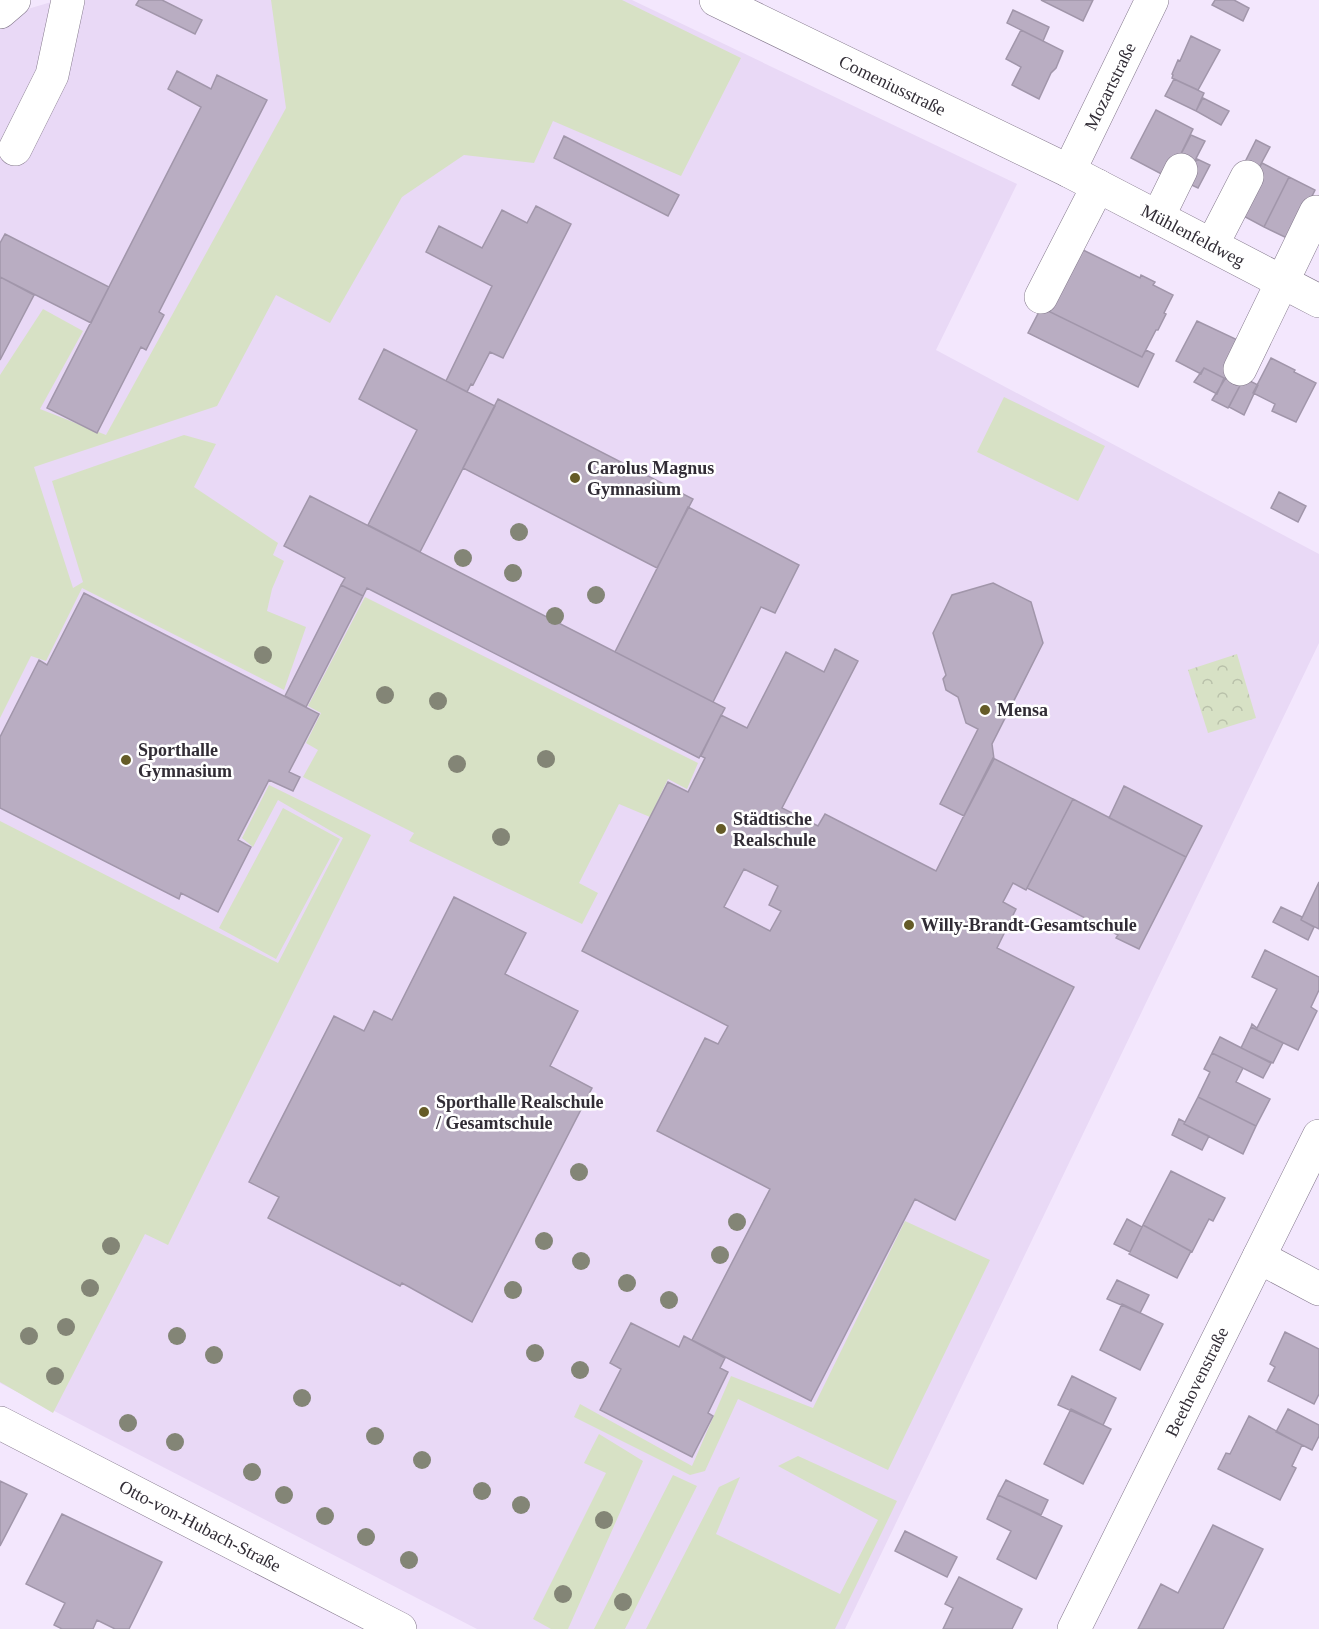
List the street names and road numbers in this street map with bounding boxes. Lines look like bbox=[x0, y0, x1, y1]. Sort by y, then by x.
street label: Mozartstraße bbox=[1080, 39, 1140, 134]
street label: Comeniusstraße bbox=[836, 51, 949, 120]
street label: Mühlenfeldweg bbox=[1138, 200, 1248, 271]
street label: Beethovenstraße bbox=[1161, 1324, 1232, 1440]
street label: Otto-von-Hubach-Straße bbox=[116, 1476, 284, 1576]

